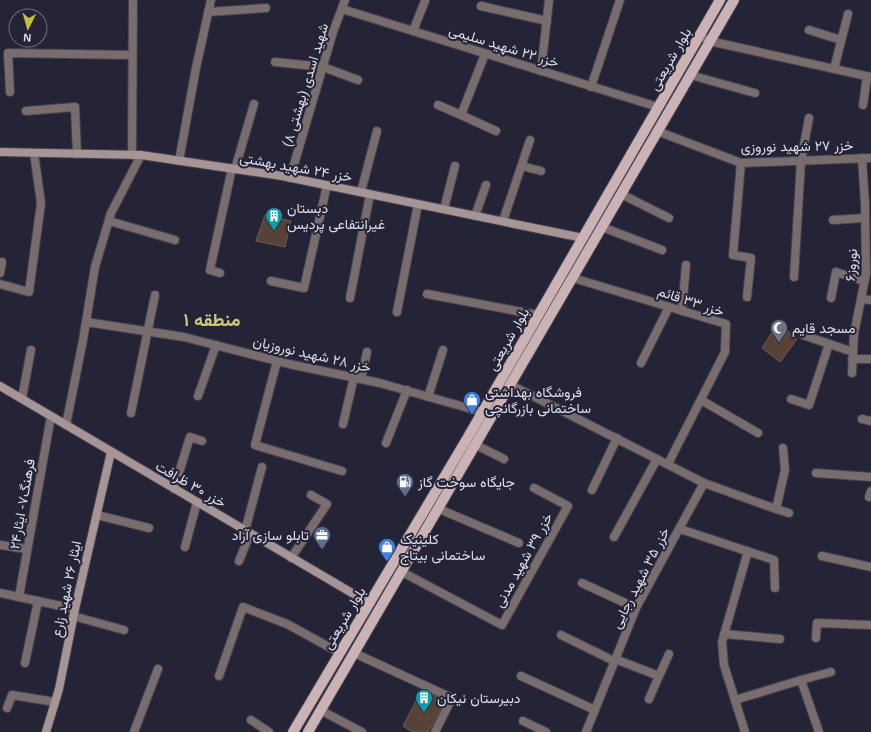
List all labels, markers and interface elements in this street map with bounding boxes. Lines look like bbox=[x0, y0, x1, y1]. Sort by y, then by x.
north arrow bbox=[8, 8, 48, 48]
street label: شهید اسدی (بهشتی ۸) bbox=[279, 21, 332, 149]
street label: خزر ۲۲ شهید سلیمی bbox=[447, 22, 561, 71]
street label: بلوار شریعتی bbox=[646, 25, 695, 94]
text: N bbox=[23, 32, 32, 44]
street label: خزر ۲۷ شهید نوروزی bbox=[740, 137, 854, 156]
street label: خزر ۲۴ شهید بهشتی bbox=[238, 149, 353, 186]
place label: دبستان غیرانتفاعی پردیس bbox=[287, 200, 385, 234]
building icon: دبستان غیرانتفاعی پردیس bbox=[264, 206, 284, 231]
street label: نوروز۶ bbox=[842, 248, 861, 282]
street label: خزر ۳۳ قائم bbox=[655, 283, 726, 320]
street label: بلوار شریعتی bbox=[484, 305, 533, 374]
district label: منطقه ۱ bbox=[183, 310, 241, 330]
mosque icon: مسجد قایم bbox=[769, 318, 789, 343]
place label: مسجد قایم bbox=[792, 320, 855, 337]
street label: خزر ۲۸ شهید نوروزیان bbox=[251, 333, 372, 376]
place label: فروشگاه بهداشتی ساختمانی بازرگانچی bbox=[485, 384, 591, 418]
shop icon: فروشگاه بهداشتی ساختمانی بازرگانچی bbox=[462, 390, 482, 415]
street label: فرهنگ۷- ایثار۲۴ bbox=[6, 457, 39, 551]
street label: خزر ۳۰ ظرافت bbox=[152, 457, 229, 511]
fuel station icon: جایگاه سوخت گاز bbox=[395, 472, 415, 497]
place label: جایگاه سوخت گاز bbox=[417, 474, 515, 491]
street label: خزر ۳۹ شهید مدنی bbox=[490, 510, 556, 611]
office icon: تابلو سازی آراد bbox=[312, 525, 332, 550]
street label: خزر ۳۵ شهید رجایی bbox=[608, 525, 673, 632]
place label: تابلو سازی آراد bbox=[232, 527, 309, 544]
place label: کلینیک ساختمانی بیتاج bbox=[400, 531, 485, 566]
shop icon: کلینیک ساختمانی بیتاج bbox=[377, 537, 397, 562]
street label: ایثار ۲۶ شهید زارع bbox=[48, 539, 87, 639]
street label: بلوار شریعتی bbox=[319, 584, 370, 652]
building icon: دبیرستان نیکان bbox=[414, 688, 434, 713]
place label: دبیرستان نیکان bbox=[437, 690, 521, 707]

